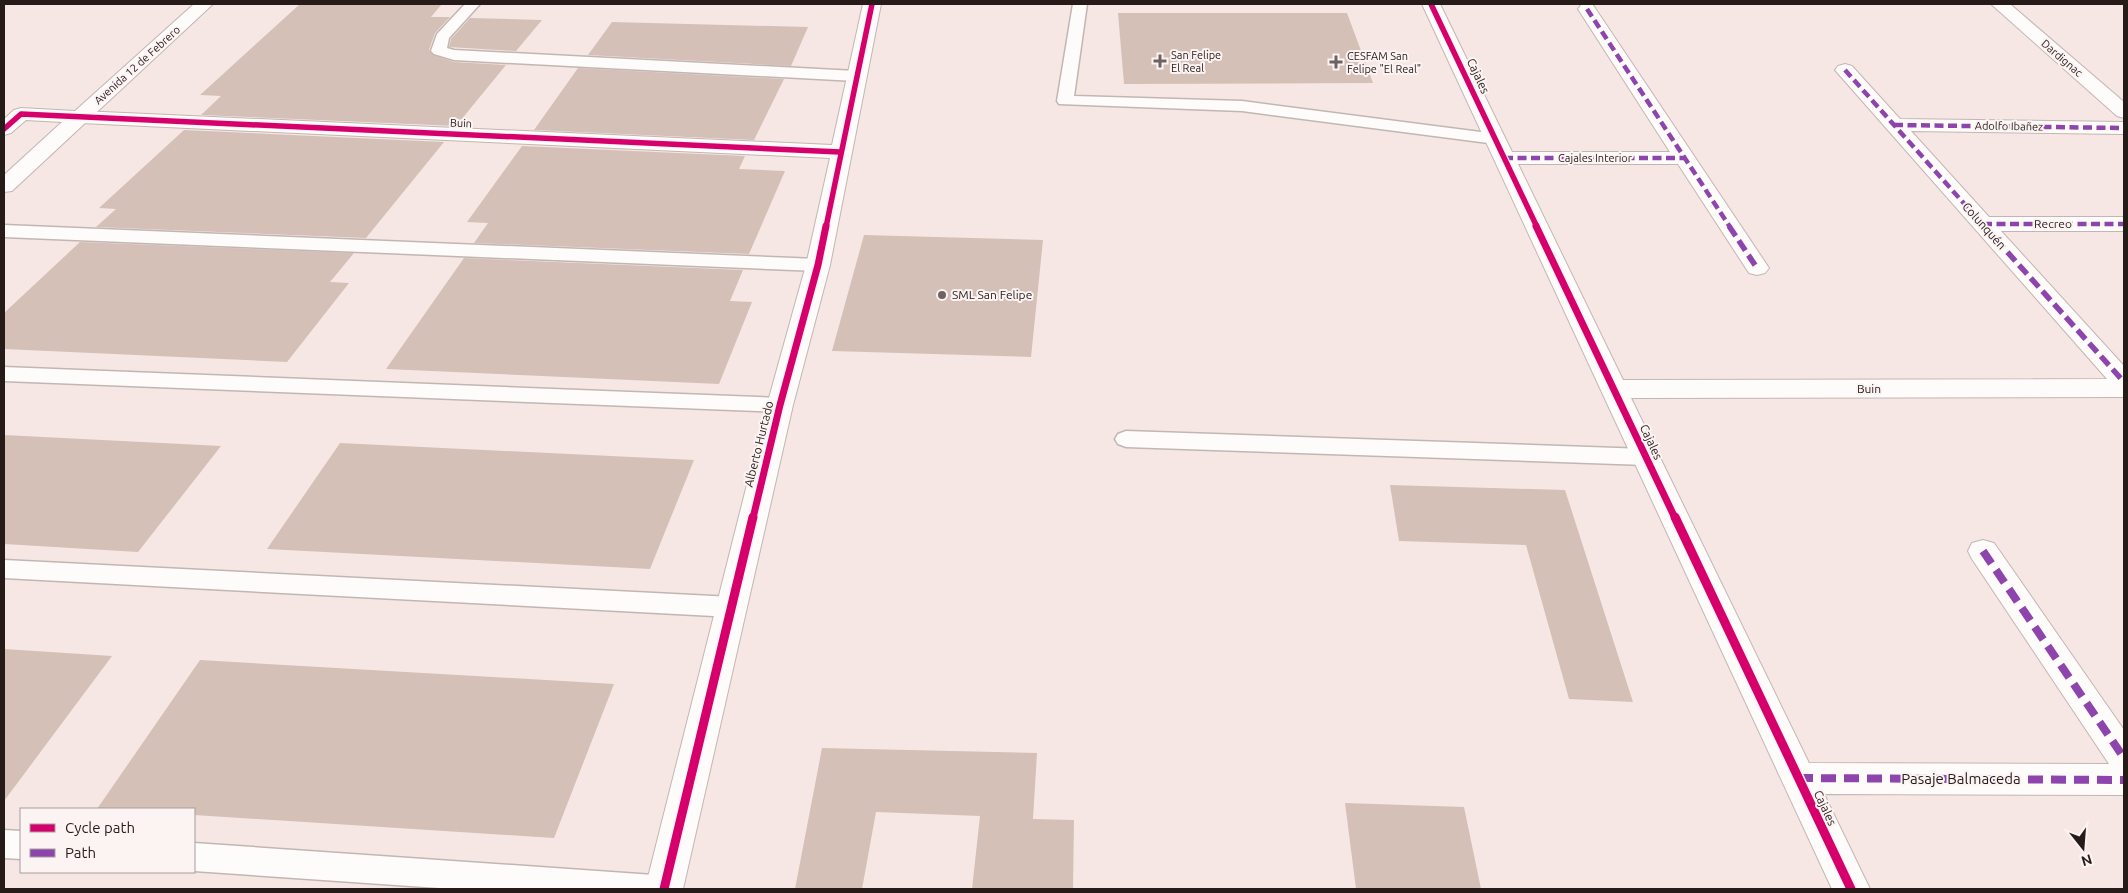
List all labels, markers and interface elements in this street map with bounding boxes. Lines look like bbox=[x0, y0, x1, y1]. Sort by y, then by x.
street label: Avenida 12 de Febrero bbox=[92, 23, 182, 107]
street label: Dardignac bbox=[2039, 37, 2085, 79]
place label: San Felipe El Real bbox=[1171, 49, 1221, 74]
place label: CESFAM San Felipe "El Real" bbox=[1347, 50, 1421, 75]
marker: San Felipe El Real bbox=[1153, 54, 1167, 68]
marker: CESFAM San Felipe "El Real" bbox=[1329, 55, 1343, 69]
street label: Cajales bbox=[1465, 56, 1492, 96]
street label: Buin bbox=[450, 116, 472, 130]
street label: Adolfo Ibañez bbox=[1975, 119, 2043, 133]
street label: Cajales Interior bbox=[1558, 152, 1633, 164]
street label: Colunquén bbox=[1960, 200, 2009, 252]
street label: Recreo bbox=[2034, 217, 2072, 230]
place label: SML San Felipe bbox=[952, 288, 1032, 301]
marker: SML San Felipe bbox=[936, 289, 948, 301]
street label: Buin bbox=[1857, 382, 1881, 395]
street label: Alberto Hurtado bbox=[742, 399, 775, 488]
street label: Cajales bbox=[1638, 422, 1665, 462]
street label: Pasaje Balmaceda bbox=[1901, 770, 2021, 787]
street label: Cajales bbox=[1812, 788, 1839, 828]
legend bbox=[20, 808, 195, 873]
text: Cycle path bbox=[65, 819, 135, 836]
north arrow bbox=[2058, 823, 2108, 873]
text: Path bbox=[65, 844, 96, 861]
text: N bbox=[2079, 851, 2094, 870]

